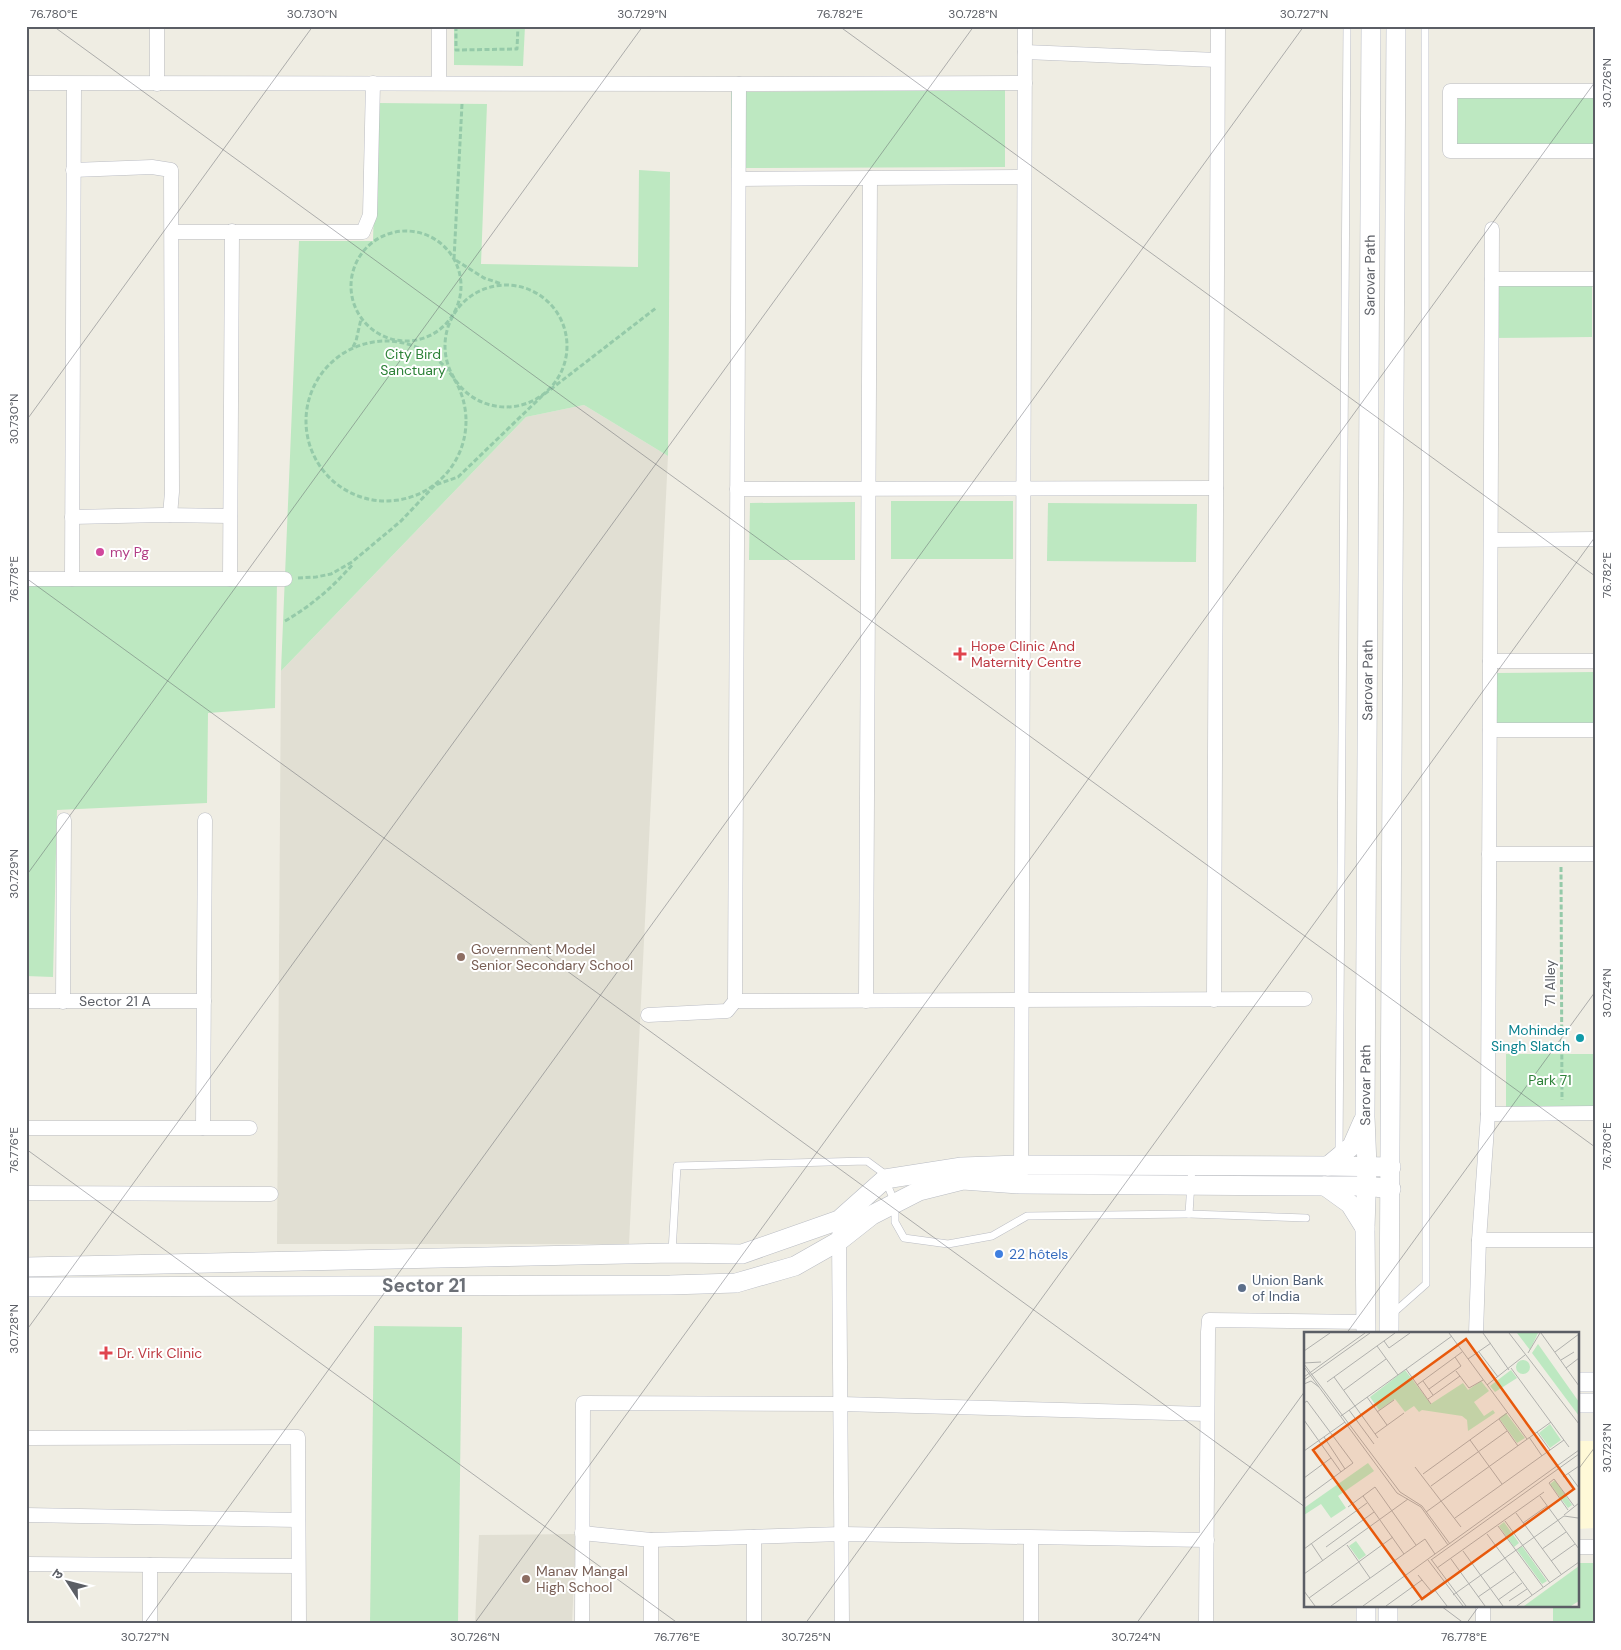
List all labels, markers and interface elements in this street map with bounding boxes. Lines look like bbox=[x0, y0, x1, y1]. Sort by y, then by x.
text: 76.780°E bbox=[30, 6, 78, 22]
text: 30.730°N bbox=[287, 6, 337, 22]
text: 30.729°N bbox=[617, 6, 667, 22]
text: 76.782°E bbox=[817, 6, 863, 22]
text: 30.728°N bbox=[948, 6, 998, 22]
text: 30.727°N bbox=[1280, 6, 1328, 22]
text: 30.726°N bbox=[1599, 58, 1615, 108]
street label: Sarovar Path bbox=[1360, 235, 1379, 316]
park label: City Bird Sanctuary bbox=[380, 345, 446, 379]
text: 30.730°N bbox=[6, 394, 22, 444]
place label: my Pg bbox=[110, 543, 149, 561]
marker: my Pg bbox=[94, 546, 106, 558]
text: 76.782°E bbox=[1599, 552, 1615, 598]
text: 76.778°E bbox=[6, 556, 22, 602]
place label: Hope Clinic And Maternity Centre bbox=[971, 637, 1081, 671]
street label: Sarovar Path bbox=[1358, 640, 1377, 721]
marker: Hope Clinic And Maternity Centre bbox=[953, 647, 967, 661]
text: 30.729°N bbox=[6, 849, 22, 899]
place label: Government Model Senior Secondary School bbox=[471, 940, 633, 974]
marker: Government Model Senior Secondary School bbox=[455, 951, 467, 963]
street label: 71 Alley bbox=[1541, 959, 1559, 1006]
text: 30.724°N bbox=[1599, 968, 1615, 1018]
street label: Sector 21 A bbox=[79, 992, 151, 1010]
place label: Mohinder Singh Slatch bbox=[1491, 1021, 1570, 1055]
marker: Mohinder Singh Slatch bbox=[1574, 1032, 1586, 1044]
street label: Sarovar Path bbox=[1356, 1045, 1374, 1126]
park label: Park 71 bbox=[1528, 1071, 1572, 1089]
text: 76.780°E bbox=[1599, 1122, 1615, 1170]
text: 76.776°E bbox=[6, 1127, 22, 1173]
place label: 22 hôtels bbox=[1009, 1245, 1068, 1263]
marker: 22 hôtels bbox=[993, 1248, 1005, 1260]
place label: Union Bank of India bbox=[1252, 1271, 1324, 1305]
district label: Sector 21 bbox=[382, 1273, 466, 1298]
marker: Union Bank of India bbox=[1236, 1282, 1248, 1294]
text: 30.728°N bbox=[6, 1304, 22, 1354]
inset map bbox=[1304, 1332, 1578, 1608]
place label: Dr. Virk Clinic bbox=[117, 1344, 202, 1362]
marker: Dr. Virk Clinic bbox=[99, 1346, 113, 1360]
text: 30.723°N bbox=[1599, 1423, 1615, 1473]
north arrow bbox=[42, 1558, 92, 1608]
place label: Manav Mangal High School bbox=[536, 1562, 628, 1596]
text: उ bbox=[48, 1565, 68, 1583]
marker: Manav Mangal High School bbox=[520, 1573, 532, 1585]
text: 30.727°N bbox=[121, 1629, 169, 1645]
text: 30.726°N bbox=[450, 1629, 500, 1645]
text: 76.776°E bbox=[654, 1629, 700, 1645]
text: 30.725°N bbox=[781, 1629, 831, 1645]
text: 30.724°N bbox=[1111, 1629, 1161, 1645]
text: 76.778°E bbox=[1441, 1629, 1487, 1645]

